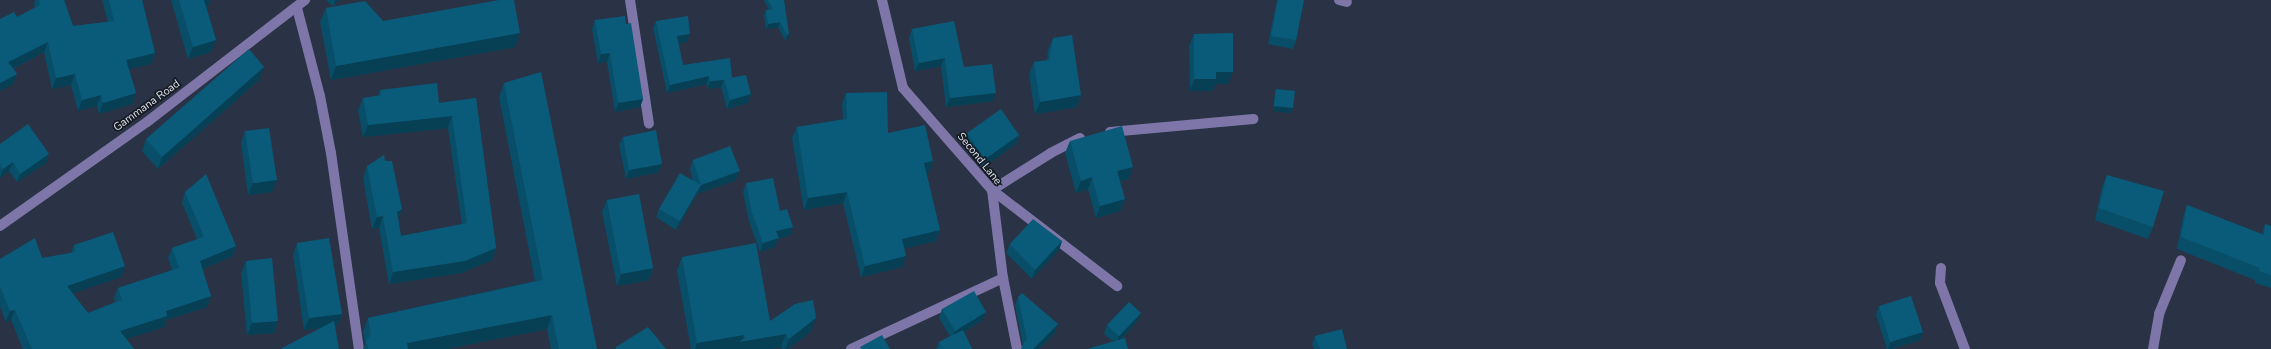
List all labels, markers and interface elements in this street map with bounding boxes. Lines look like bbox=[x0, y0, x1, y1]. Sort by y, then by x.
street label: Gammana Road bbox=[111, 77, 183, 135]
street label: Second Lane bbox=[954, 130, 1004, 188]

